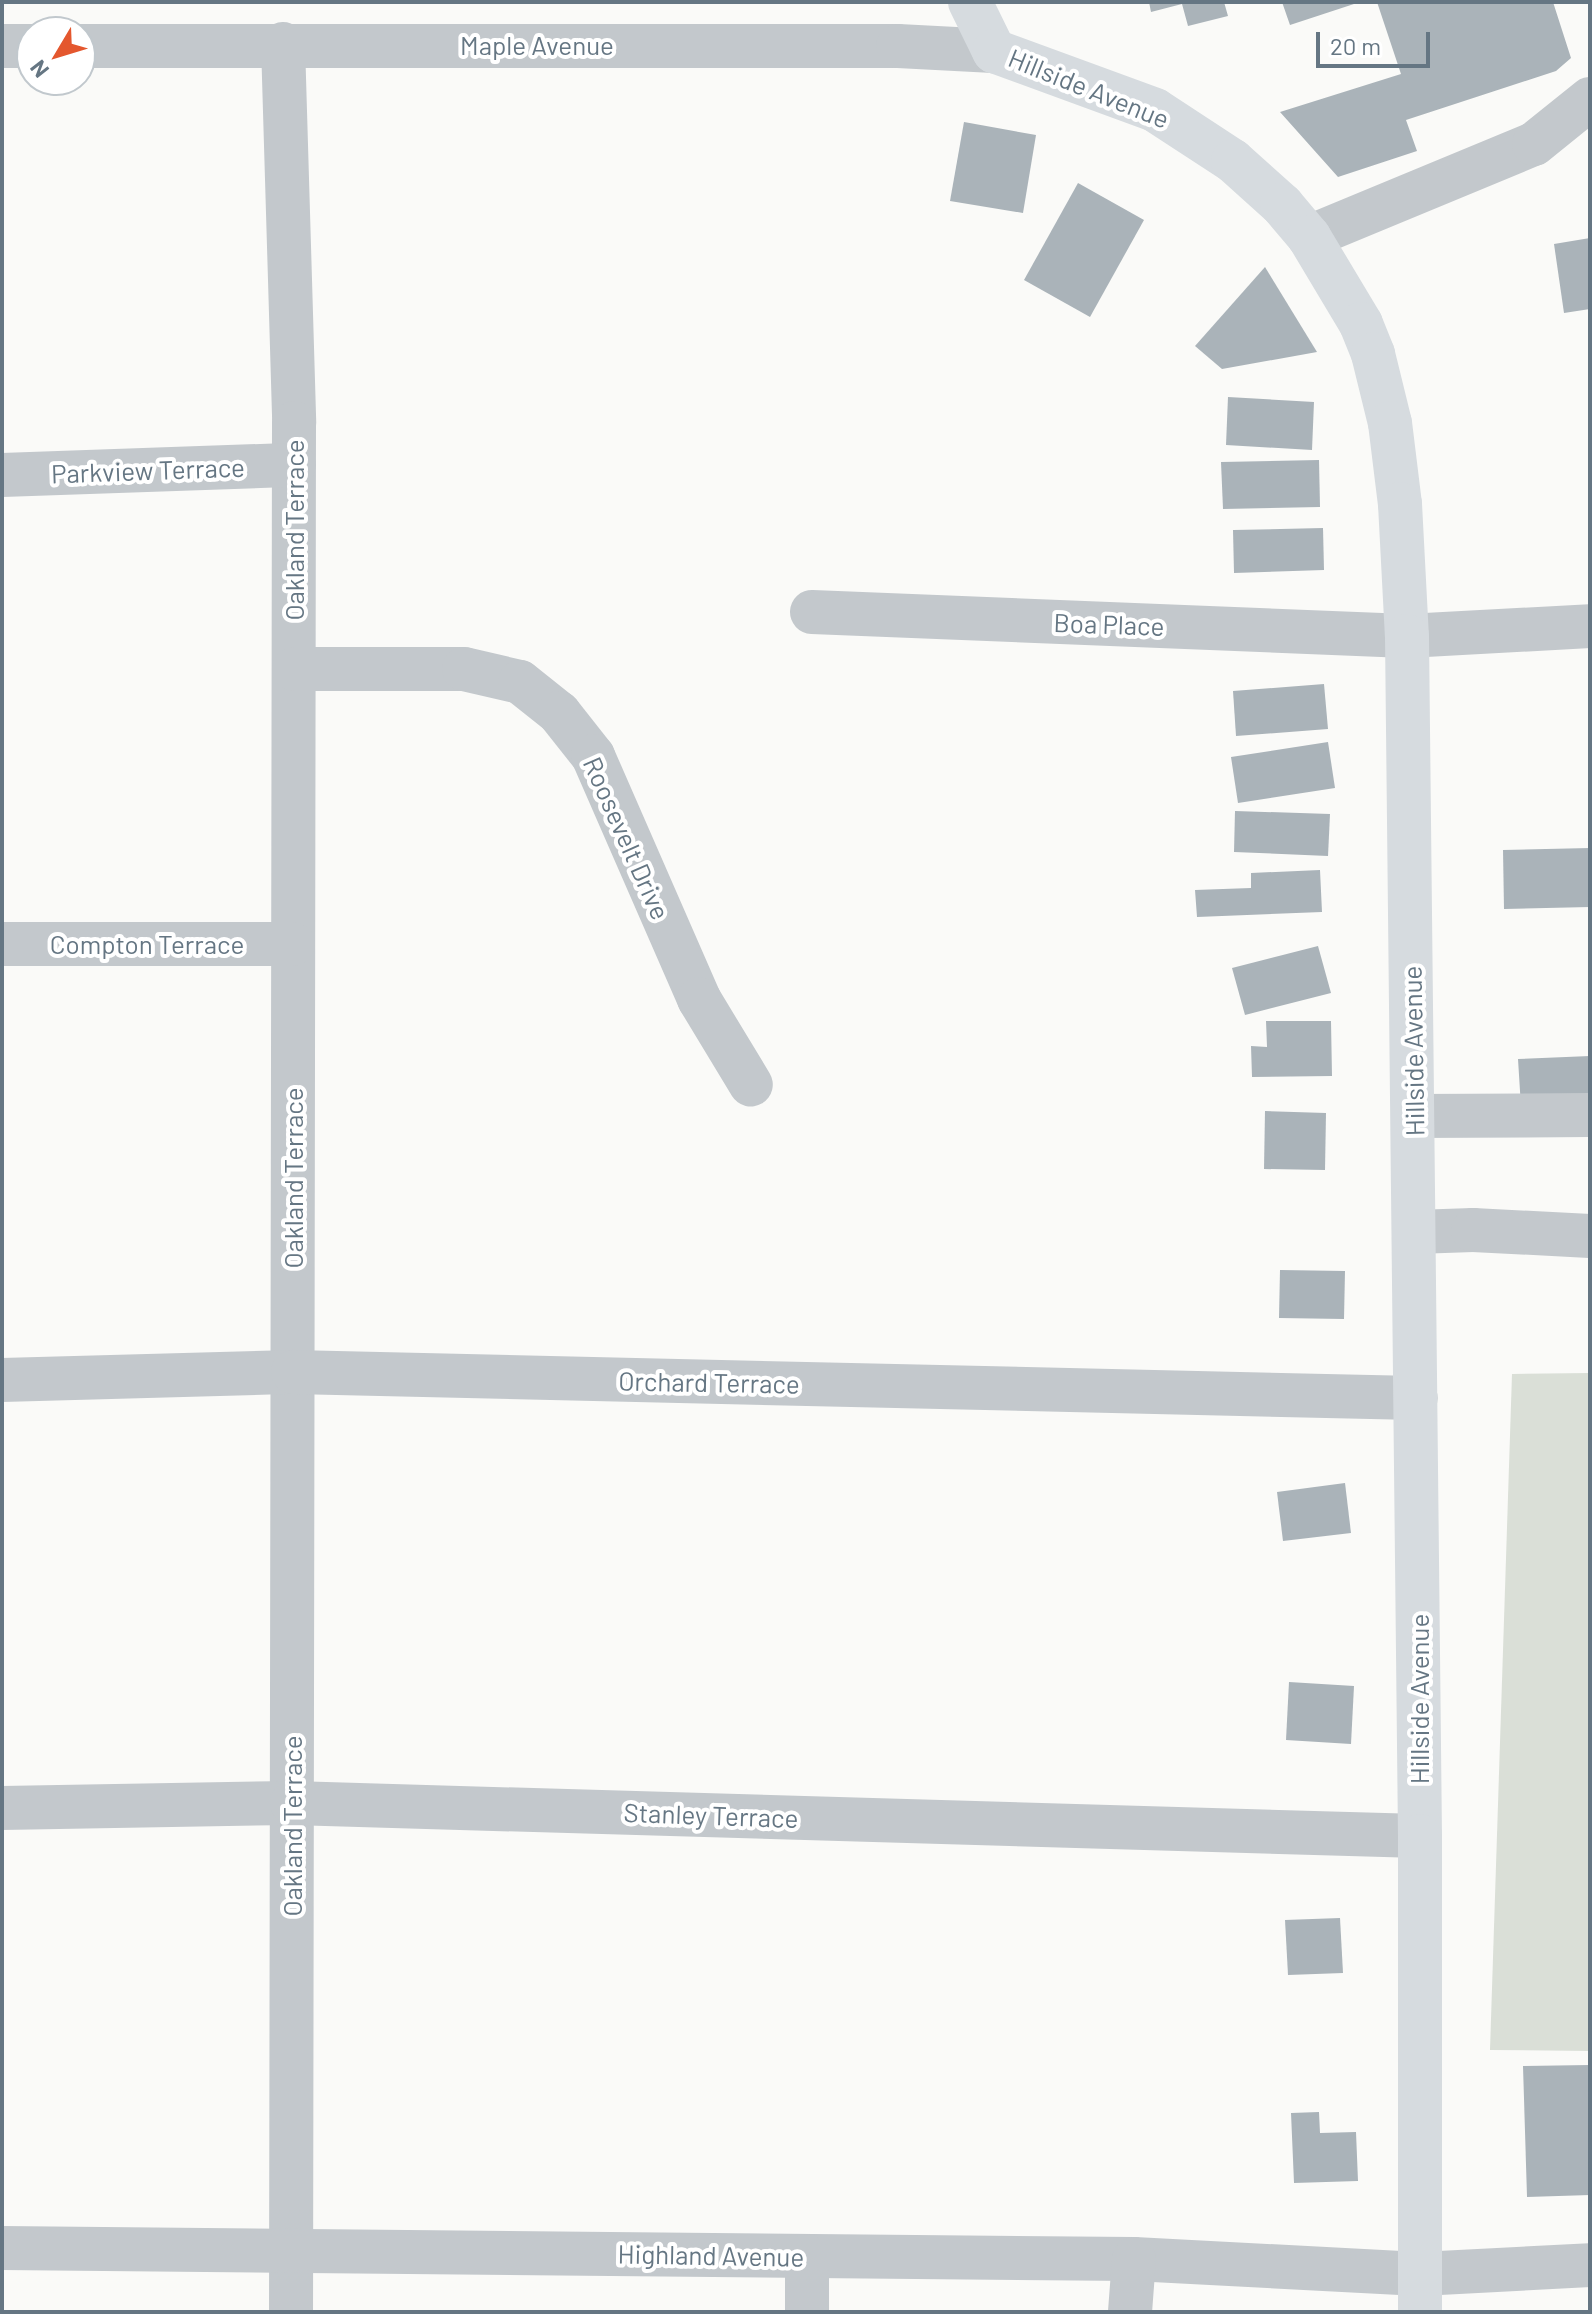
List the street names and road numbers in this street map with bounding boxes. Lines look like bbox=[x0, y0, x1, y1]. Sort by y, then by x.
street label: Maple Avenue bbox=[460, 29, 614, 61]
street label: Hillside Avenue bbox=[1004, 42, 1174, 134]
street label: Oakland Terrace bbox=[278, 439, 310, 621]
street label: Parkview Terrace bbox=[51, 451, 245, 489]
street label: Boa Place bbox=[1053, 606, 1165, 642]
street label: Roosevelt Drive bbox=[577, 752, 677, 924]
street label: Compton Terrace bbox=[50, 928, 244, 960]
street label: Hillside Avenue bbox=[1396, 965, 1430, 1137]
street label: Oakland Terrace bbox=[277, 1087, 309, 1269]
street label: Orchard Terrace bbox=[618, 1365, 800, 1399]
street label: Hillside Avenue bbox=[1403, 1614, 1435, 1784]
street label: Oakland Terrace bbox=[276, 1735, 308, 1917]
street label: Stanley Terrace bbox=[623, 1796, 799, 1834]
street label: Highland Avenue bbox=[617, 2238, 805, 2272]

